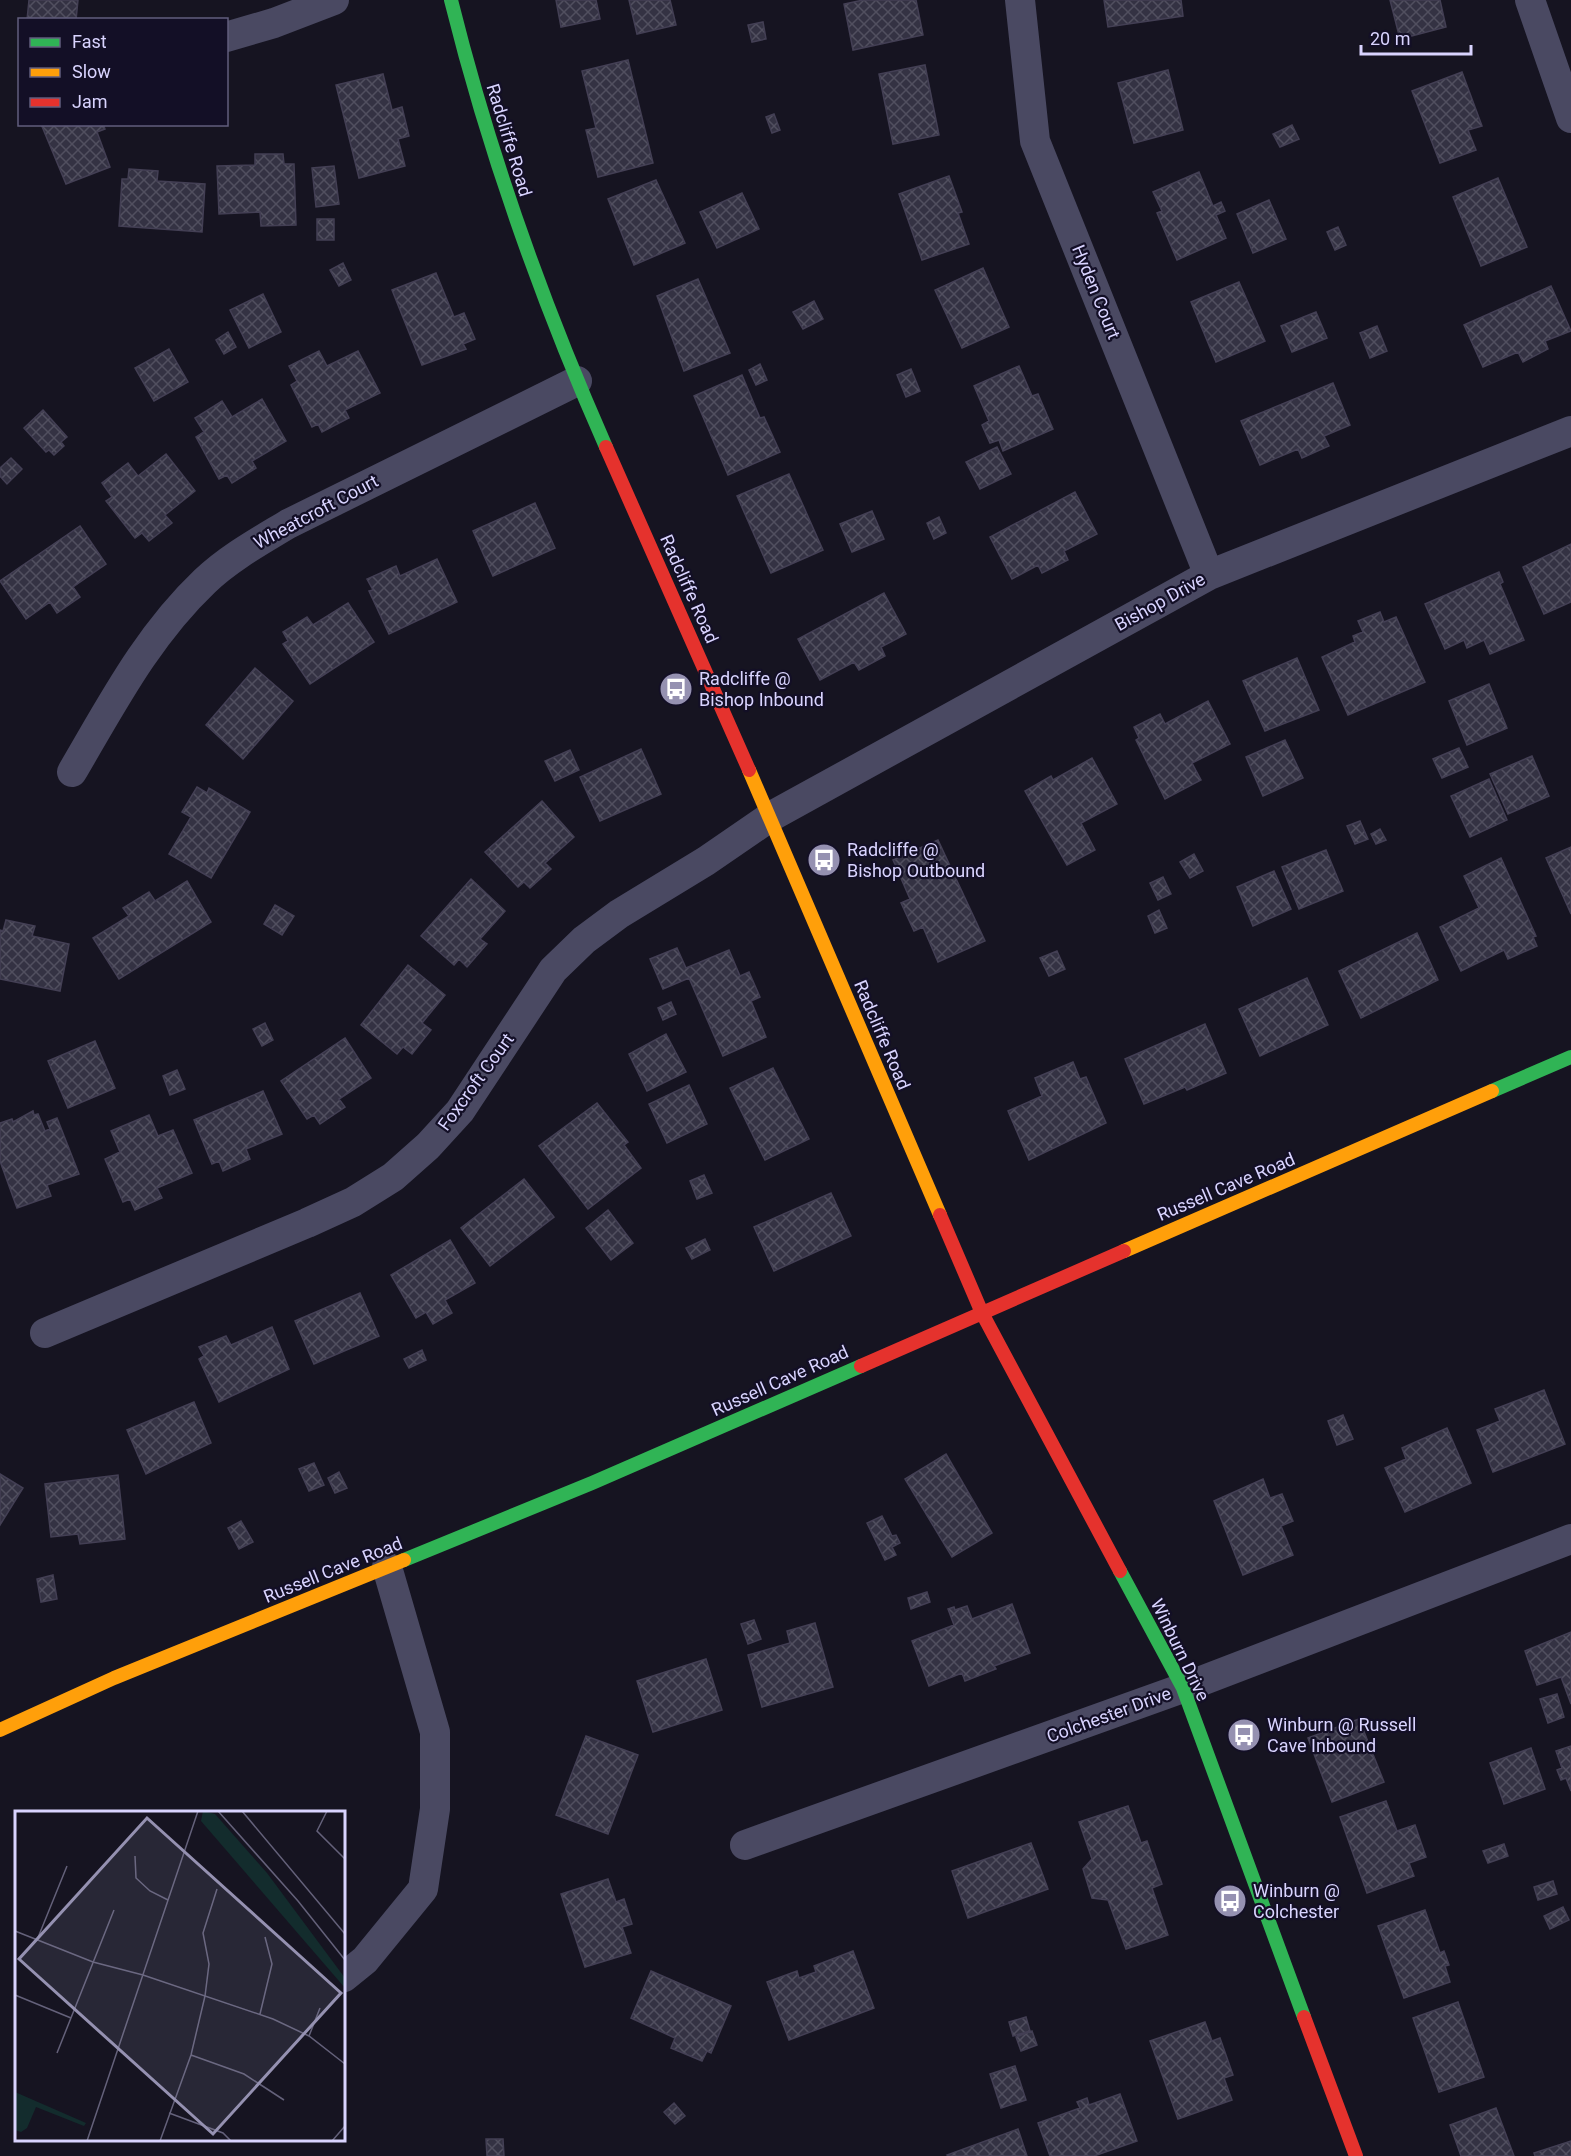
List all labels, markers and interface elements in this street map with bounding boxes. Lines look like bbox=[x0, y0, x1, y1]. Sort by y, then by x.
legend bbox=[18, 18, 228, 126]
scale bar bbox=[1361, 18, 1470, 56]
text: 20 m bbox=[1370, 28, 1410, 49]
text: Fast bbox=[72, 31, 107, 52]
text: Slow bbox=[72, 61, 111, 82]
street label: Radcliffe Road bbox=[482, 81, 537, 199]
text: Jam bbox=[72, 91, 108, 112]
street label: Hyden Court bbox=[1068, 242, 1125, 342]
street label: Wheatcroft Court bbox=[250, 470, 382, 553]
street label: Radcliffe Road bbox=[656, 531, 723, 646]
street label: Bishop Drive bbox=[1111, 568, 1209, 635]
place label: Radcliffe @ Bishop Inbound bbox=[699, 668, 824, 710]
bus stop icon: Radcliffe @ Bishop Inbound bbox=[658, 671, 694, 707]
place label: Radcliffe @ Bishop Outbound bbox=[847, 839, 985, 881]
bus stop icon: Radcliffe @ Bishop Outbound bbox=[806, 842, 842, 878]
street label: Radcliffe Road bbox=[850, 977, 915, 1093]
street label: Foxcroft Court bbox=[433, 1029, 518, 1134]
street label: Russell Cave Road bbox=[1154, 1148, 1298, 1225]
street label: Russell Cave Road bbox=[708, 1341, 852, 1420]
street label: Russell Cave Road bbox=[260, 1532, 405, 1607]
street label: Winburn Drive bbox=[1147, 1595, 1214, 1704]
street label: Colchester Drive bbox=[1044, 1682, 1174, 1747]
place label: Winburn @ Russell Cave Inbound bbox=[1267, 1714, 1416, 1756]
bus stop icon: Winburn @ Russell Cave Inbound bbox=[1226, 1717, 1262, 1753]
inset map bbox=[15, 1811, 345, 2141]
place label: Winburn @ Colchester bbox=[1253, 1880, 1340, 1922]
bus stop icon: Winburn @ Colchester bbox=[1212, 1883, 1248, 1919]

